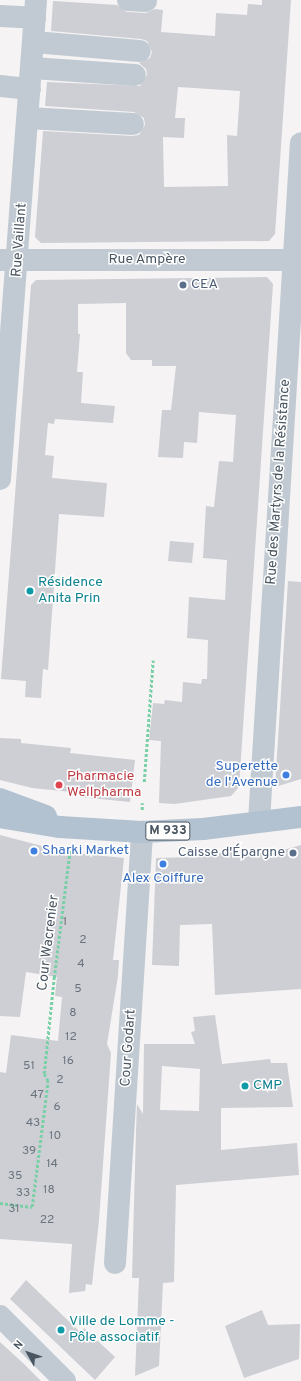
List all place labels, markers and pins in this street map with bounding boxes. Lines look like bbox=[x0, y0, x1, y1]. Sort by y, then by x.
place label: CEA bbox=[191, 277, 218, 293]
marker: CEA bbox=[178, 280, 188, 290]
place label: Résidence Anita Prin bbox=[38, 575, 103, 608]
marker: Résidence Anita Prin bbox=[25, 586, 35, 596]
place label: Superette de l'Avenue bbox=[206, 759, 278, 792]
place label: Pharmacie Wellpharma bbox=[67, 769, 141, 802]
marker: Superette de l'Avenue bbox=[281, 770, 291, 780]
marker: Pharmacie Wellpharma bbox=[54, 780, 64, 790]
place label: Sharki Market bbox=[42, 843, 129, 859]
place label: Caisse d'Épargne bbox=[178, 845, 285, 861]
marker: Sharki Market bbox=[29, 846, 39, 856]
marker: Caisse d'Épargne bbox=[288, 848, 298, 858]
marker: Alex Coiffure bbox=[158, 859, 168, 869]
place label: Alex Coiffure bbox=[122, 871, 204, 887]
place label: CMP bbox=[253, 1078, 282, 1094]
marker: CMP bbox=[240, 1081, 250, 1091]
place label: Ville de Lomme - Pôle associatif bbox=[69, 1314, 175, 1346]
marker: Ville de Lomme - Pôle associatif bbox=[56, 1325, 66, 1335]

